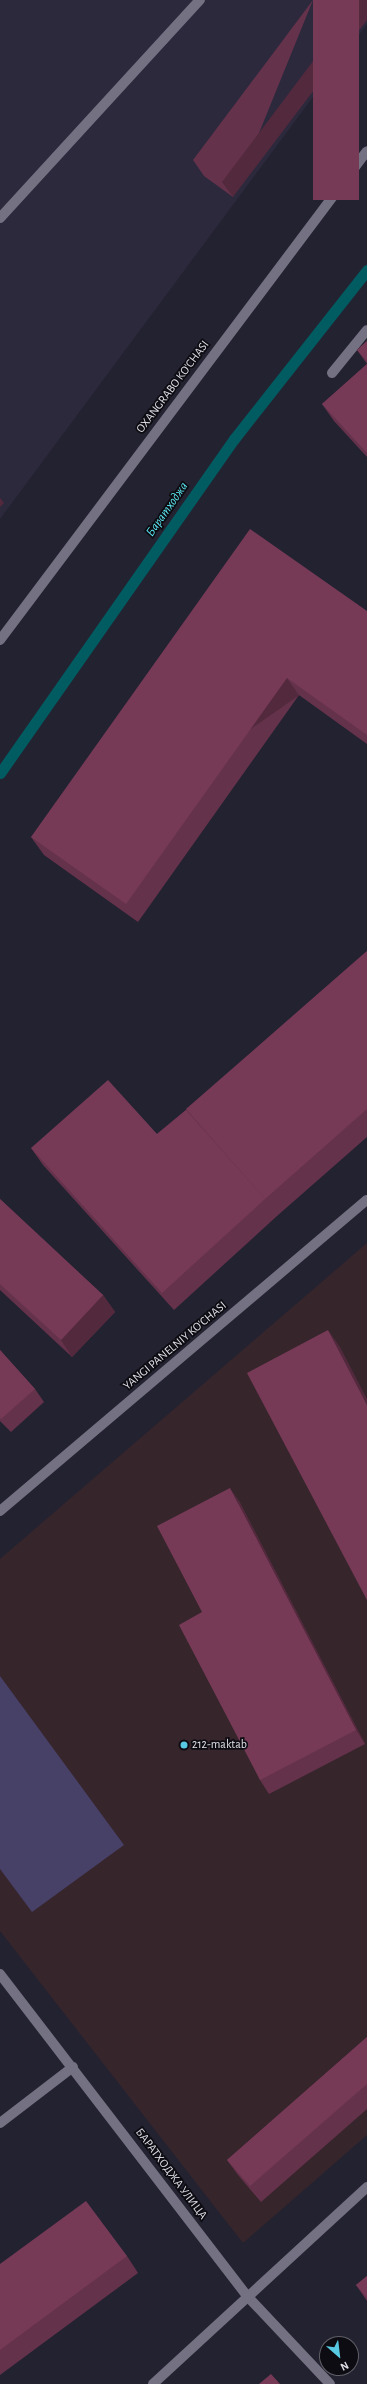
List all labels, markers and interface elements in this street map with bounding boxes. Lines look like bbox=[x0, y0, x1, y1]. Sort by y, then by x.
street label: OXANGRABO KO'CHASI bbox=[134, 338, 212, 436]
water label: Баратходжа bbox=[144, 480, 192, 540]
street label: YANGI PANELNIY KO'CHASI bbox=[121, 1299, 229, 1393]
place label: 212-maktab bbox=[192, 1738, 247, 1752]
marker: 212-maktab bbox=[179, 1740, 189, 1750]
street label: БАРАТХОДЖА УЛИЦА bbox=[132, 2126, 210, 2222]
north arrow bbox=[319, 2336, 359, 2376]
text: N bbox=[338, 2360, 350, 2373]

